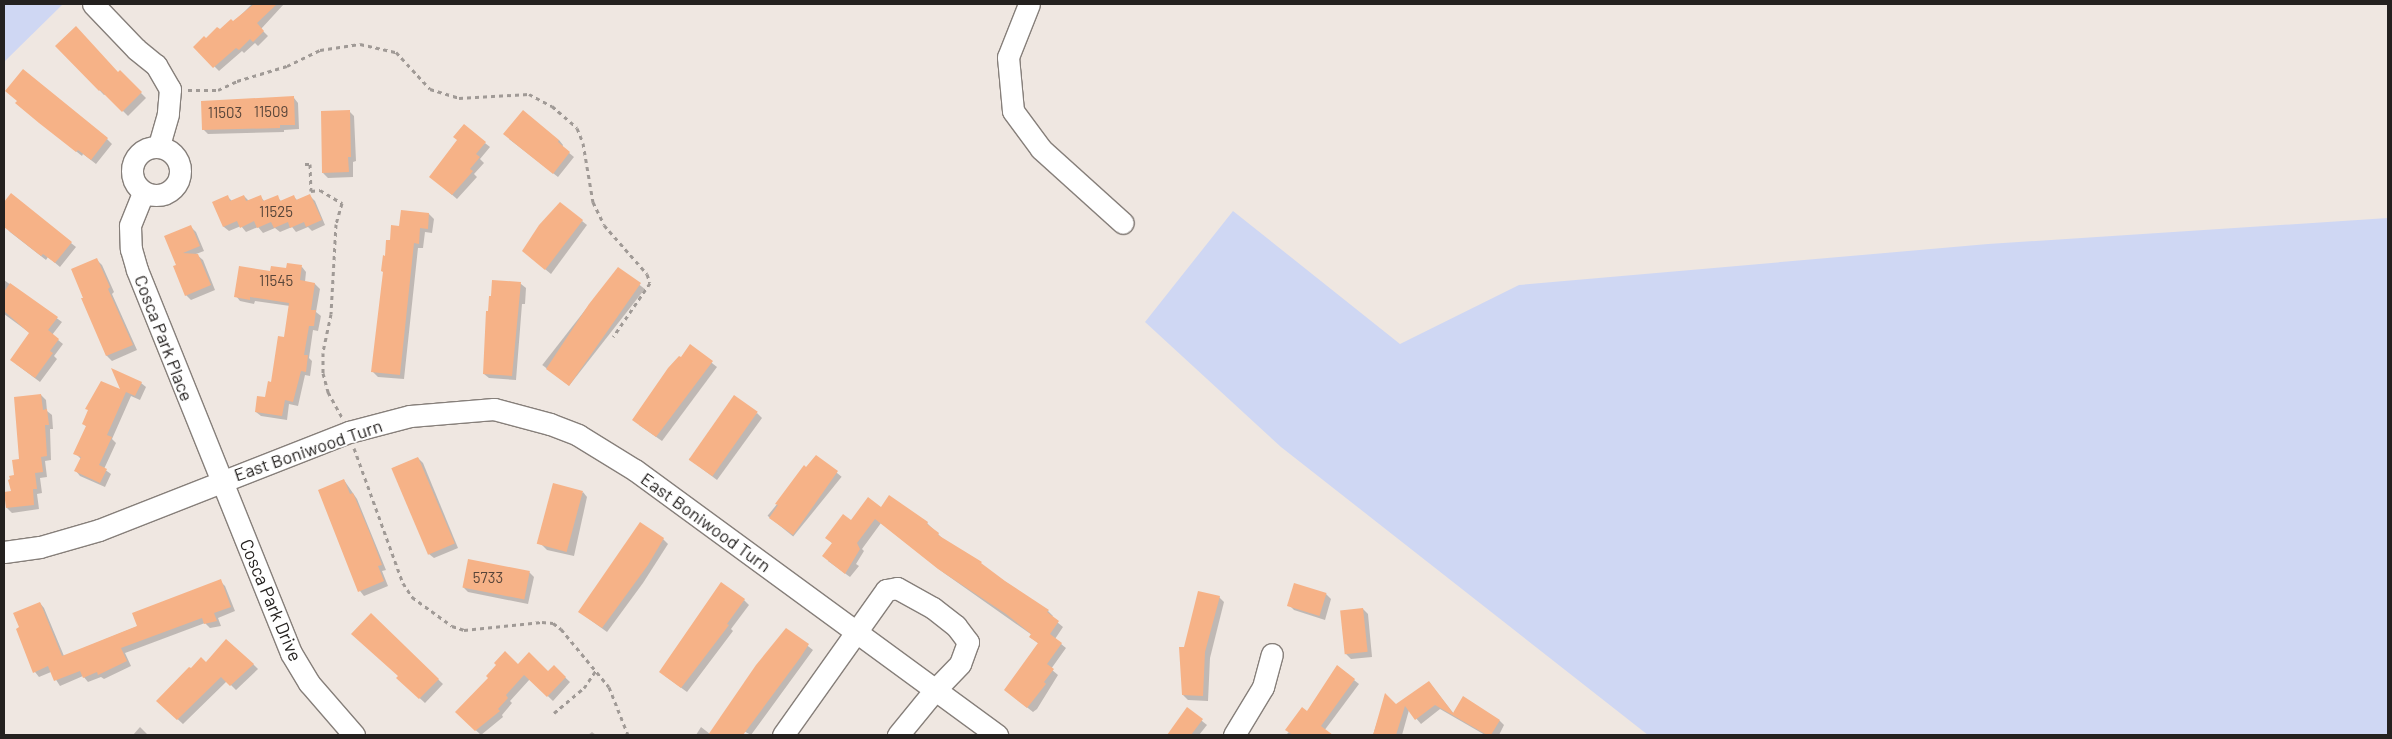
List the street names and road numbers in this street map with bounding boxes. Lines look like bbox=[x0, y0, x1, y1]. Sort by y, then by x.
street label: Cosca Park Place bbox=[130, 272, 198, 404]
street label: East Boniwood Turn bbox=[231, 414, 385, 486]
street label: East Boniwood Turn bbox=[637, 468, 775, 576]
street label: Cosca Park Drive bbox=[236, 536, 306, 664]

